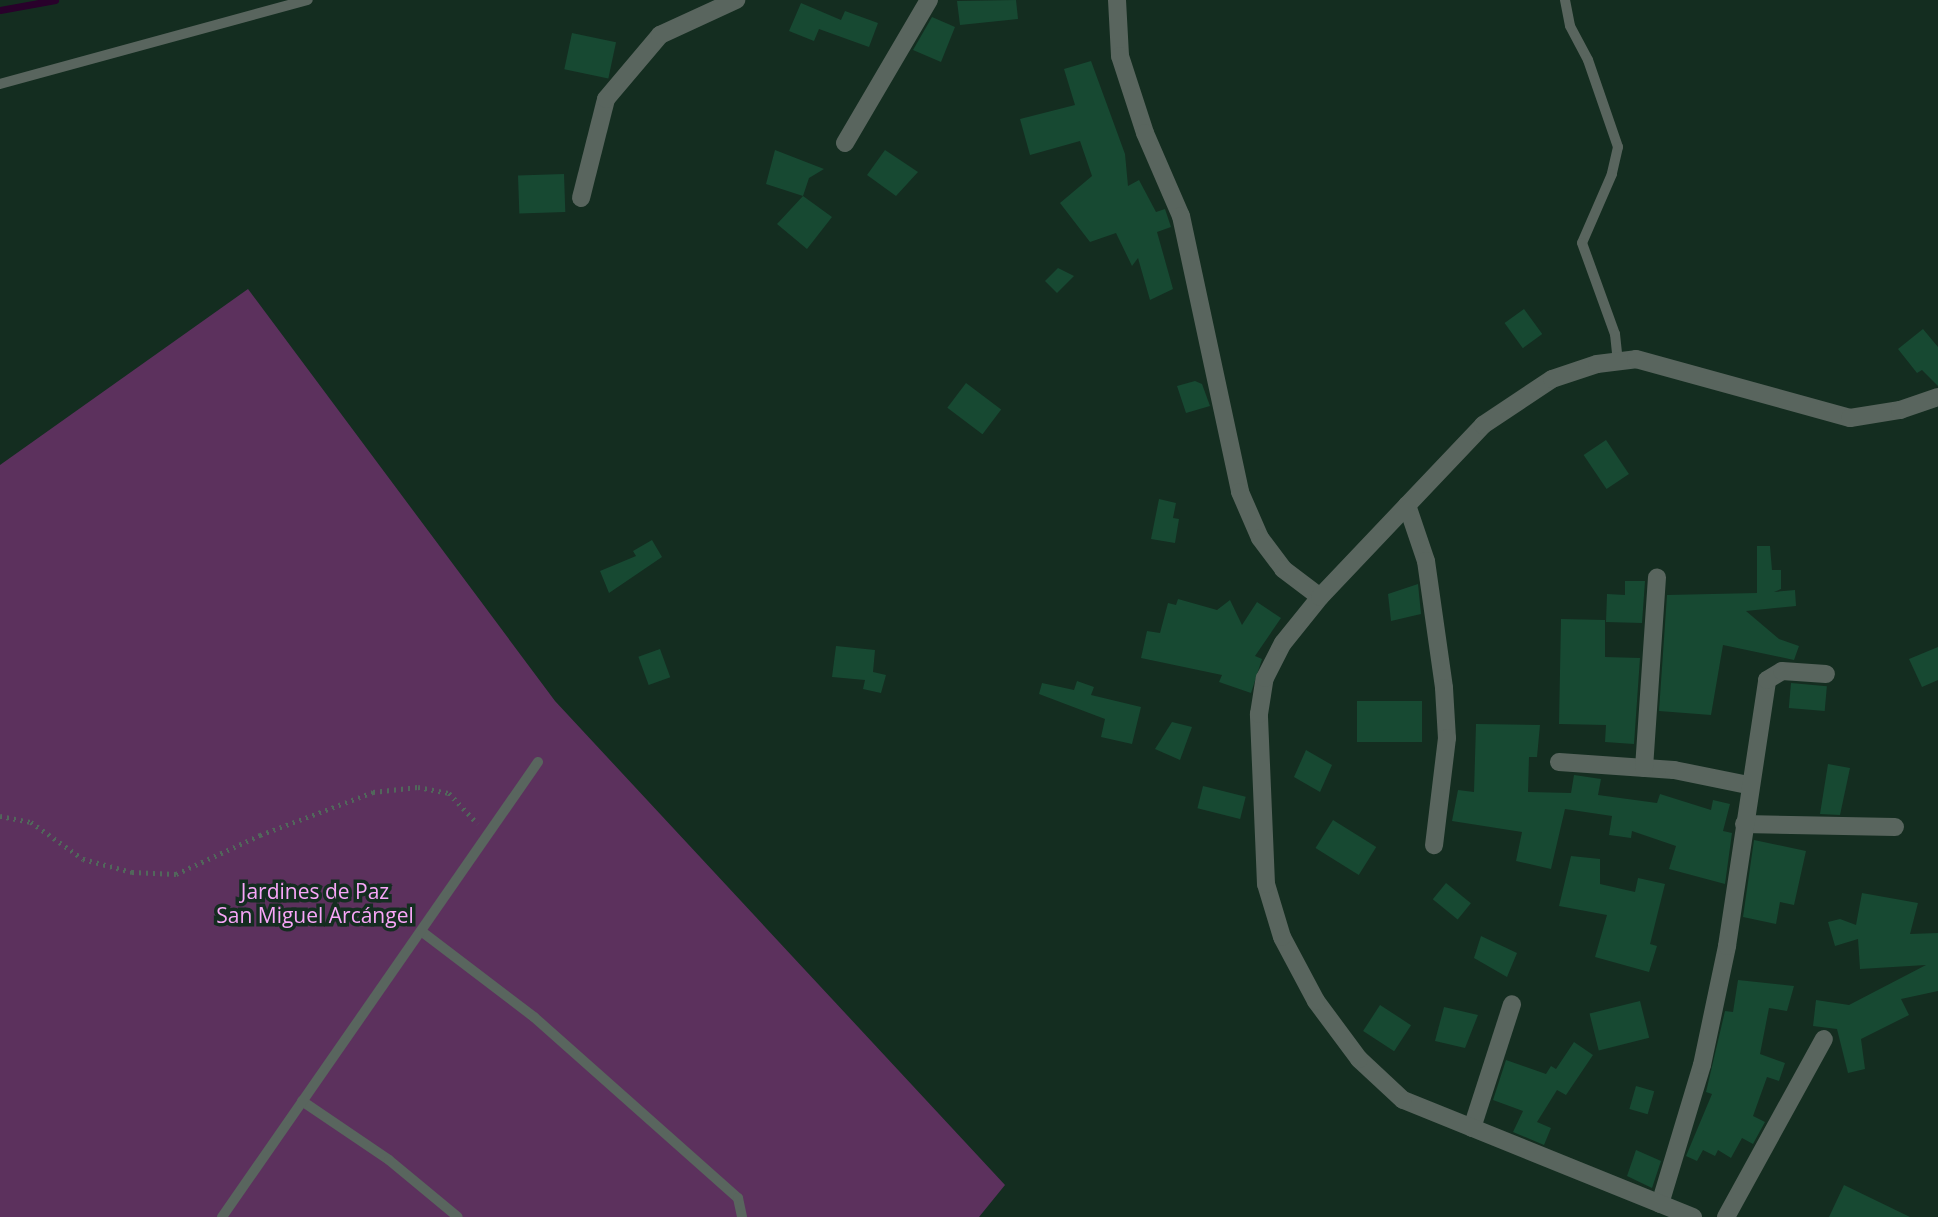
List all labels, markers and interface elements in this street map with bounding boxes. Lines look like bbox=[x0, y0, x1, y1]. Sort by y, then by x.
park label: Jardines de Paz San Miguel Arcángel bbox=[216, 878, 414, 928]

